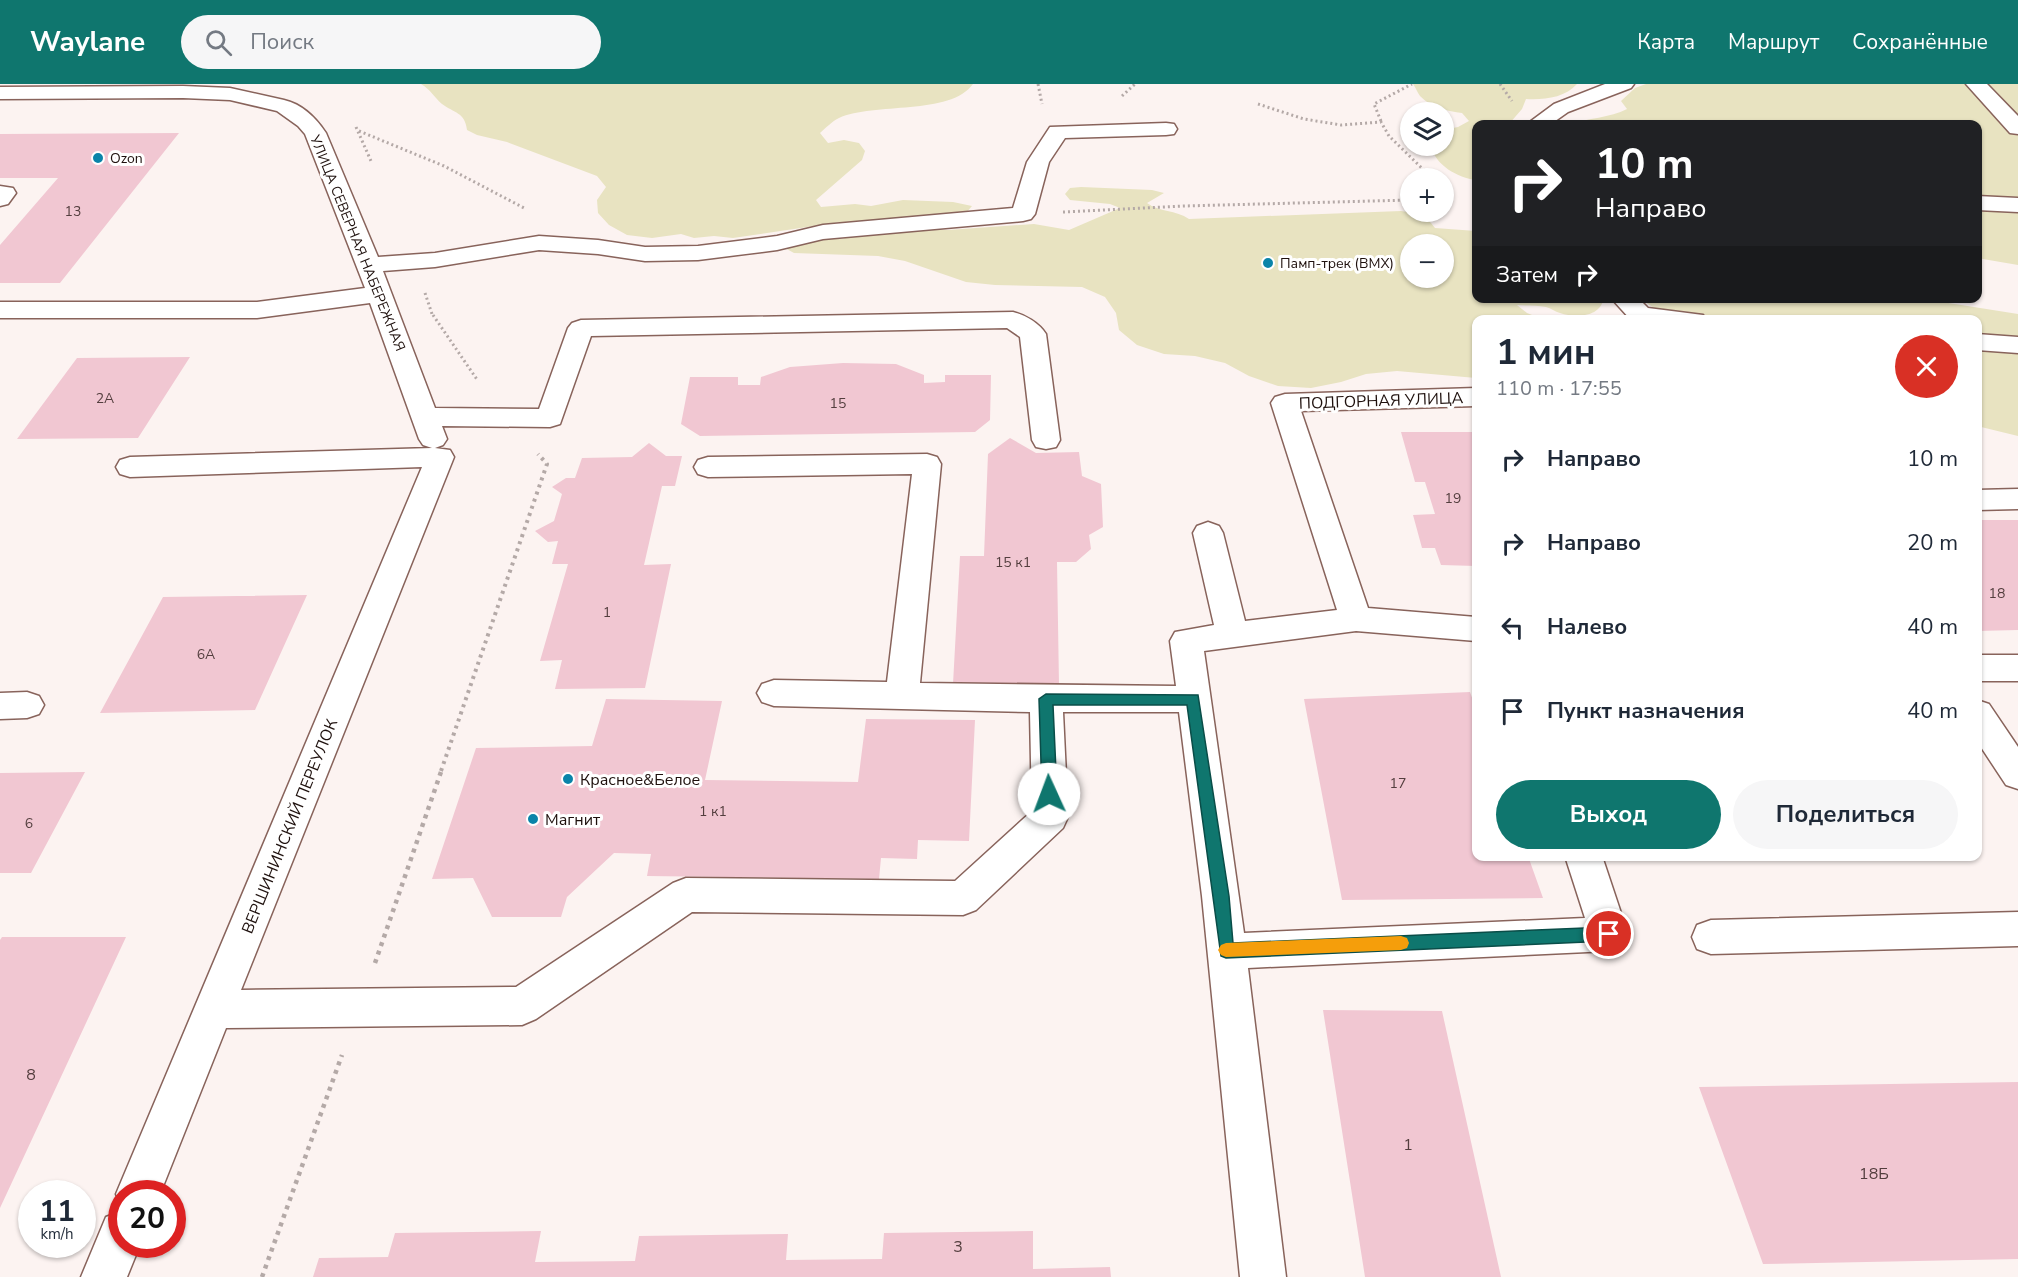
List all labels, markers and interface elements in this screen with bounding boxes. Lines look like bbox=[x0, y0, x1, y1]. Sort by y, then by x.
search box bbox=[181, 15, 601, 69]
text: Waylane bbox=[30, 23, 145, 61]
icon: search bbox=[202, 26, 235, 59]
text: Поиск bbox=[250, 27, 314, 57]
text: Карта bbox=[1637, 28, 1695, 56]
text: Маршрут bbox=[1728, 28, 1819, 56]
text: Сохранённые bbox=[1852, 28, 1988, 56]
map controls bbox=[1400, 102, 1454, 288]
button: layers bbox=[1400, 102, 1454, 156]
street label: УЛИЦА СЕВЕРНАЯ НАБЕРЕЖНАЯ bbox=[305, 131, 410, 354]
text: 10 m bbox=[1595, 136, 1694, 193]
icon: right bbox=[1496, 144, 1574, 222]
place label: Ozon bbox=[110, 149, 143, 168]
marker: Ozon bbox=[91, 151, 105, 165]
button: + bbox=[1400, 168, 1454, 222]
text: Направо bbox=[1595, 190, 1706, 227]
house number: 13 bbox=[65, 202, 81, 221]
button: − bbox=[1400, 234, 1454, 288]
place label: Памп-трек (BMX) bbox=[1280, 254, 1394, 273]
marker: Памп-трек (BMX) bbox=[1261, 256, 1275, 270]
icon: right bbox=[1570, 258, 1603, 291]
text: Затем bbox=[1496, 260, 1558, 290]
text: 1 мин bbox=[1496, 328, 1596, 377]
button: close bbox=[1895, 335, 1958, 398]
text: 110 m · 17:55 bbox=[1496, 375, 1622, 402]
street label: ПОДГОРНАЯ УЛИЦА bbox=[1299, 387, 1464, 415]
house number: 2А bbox=[96, 389, 114, 408]
house number: 15 bbox=[830, 394, 846, 413]
icon: right bbox=[1496, 443, 1529, 476]
text: Направо bbox=[1547, 444, 1641, 474]
text: 10 m bbox=[1907, 444, 1958, 474]
house number: 19 bbox=[1445, 489, 1461, 508]
icon: right bbox=[1496, 527, 1529, 560]
text: Направо bbox=[1547, 528, 1641, 558]
text: 20 m bbox=[1907, 528, 1958, 558]
house number: 15 к1 bbox=[995, 553, 1031, 572]
house number: 18 bbox=[1989, 584, 2005, 603]
house number: 1 bbox=[603, 603, 611, 622]
icon: left bbox=[1496, 611, 1529, 644]
text: Налево bbox=[1547, 612, 1627, 642]
text: 40 m bbox=[1907, 612, 1958, 642]
house number: 6А bbox=[197, 645, 215, 664]
icon: arrive bbox=[1496, 695, 1529, 728]
text: Пункт назначения bbox=[1547, 696, 1745, 726]
text: 40 m bbox=[1907, 696, 1958, 726]
street label: ВЕРШИНИНСКИЙ ПЕРЕУЛОК bbox=[237, 715, 343, 937]
position arrow bbox=[1017, 762, 1081, 826]
place label: Красное&Белое bbox=[580, 769, 700, 791]
marker: Красное&Белое bbox=[561, 772, 575, 786]
house number: 17 bbox=[1390, 774, 1406, 793]
button: Выход bbox=[1496, 780, 1721, 849]
button: Поделиться bbox=[1733, 780, 1958, 849]
house number: 1 к1 bbox=[699, 802, 727, 821]
place label: Магнит bbox=[545, 809, 601, 831]
marker: Магнит bbox=[526, 812, 540, 826]
house number: 6 bbox=[25, 814, 33, 833]
pin bbox=[1583, 908, 1634, 959]
icon: arrive bbox=[1592, 917, 1625, 950]
house number: 8 bbox=[26, 1064, 36, 1086]
house number: 1 bbox=[1403, 1134, 1413, 1156]
house number: 18Б bbox=[1859, 1163, 1889, 1185]
speed limit sign: 20 bbox=[108, 1180, 186, 1258]
text: 11 bbox=[39, 1191, 75, 1232]
text: km/h bbox=[40, 1224, 74, 1244]
house number: 3 bbox=[953, 1236, 963, 1258]

